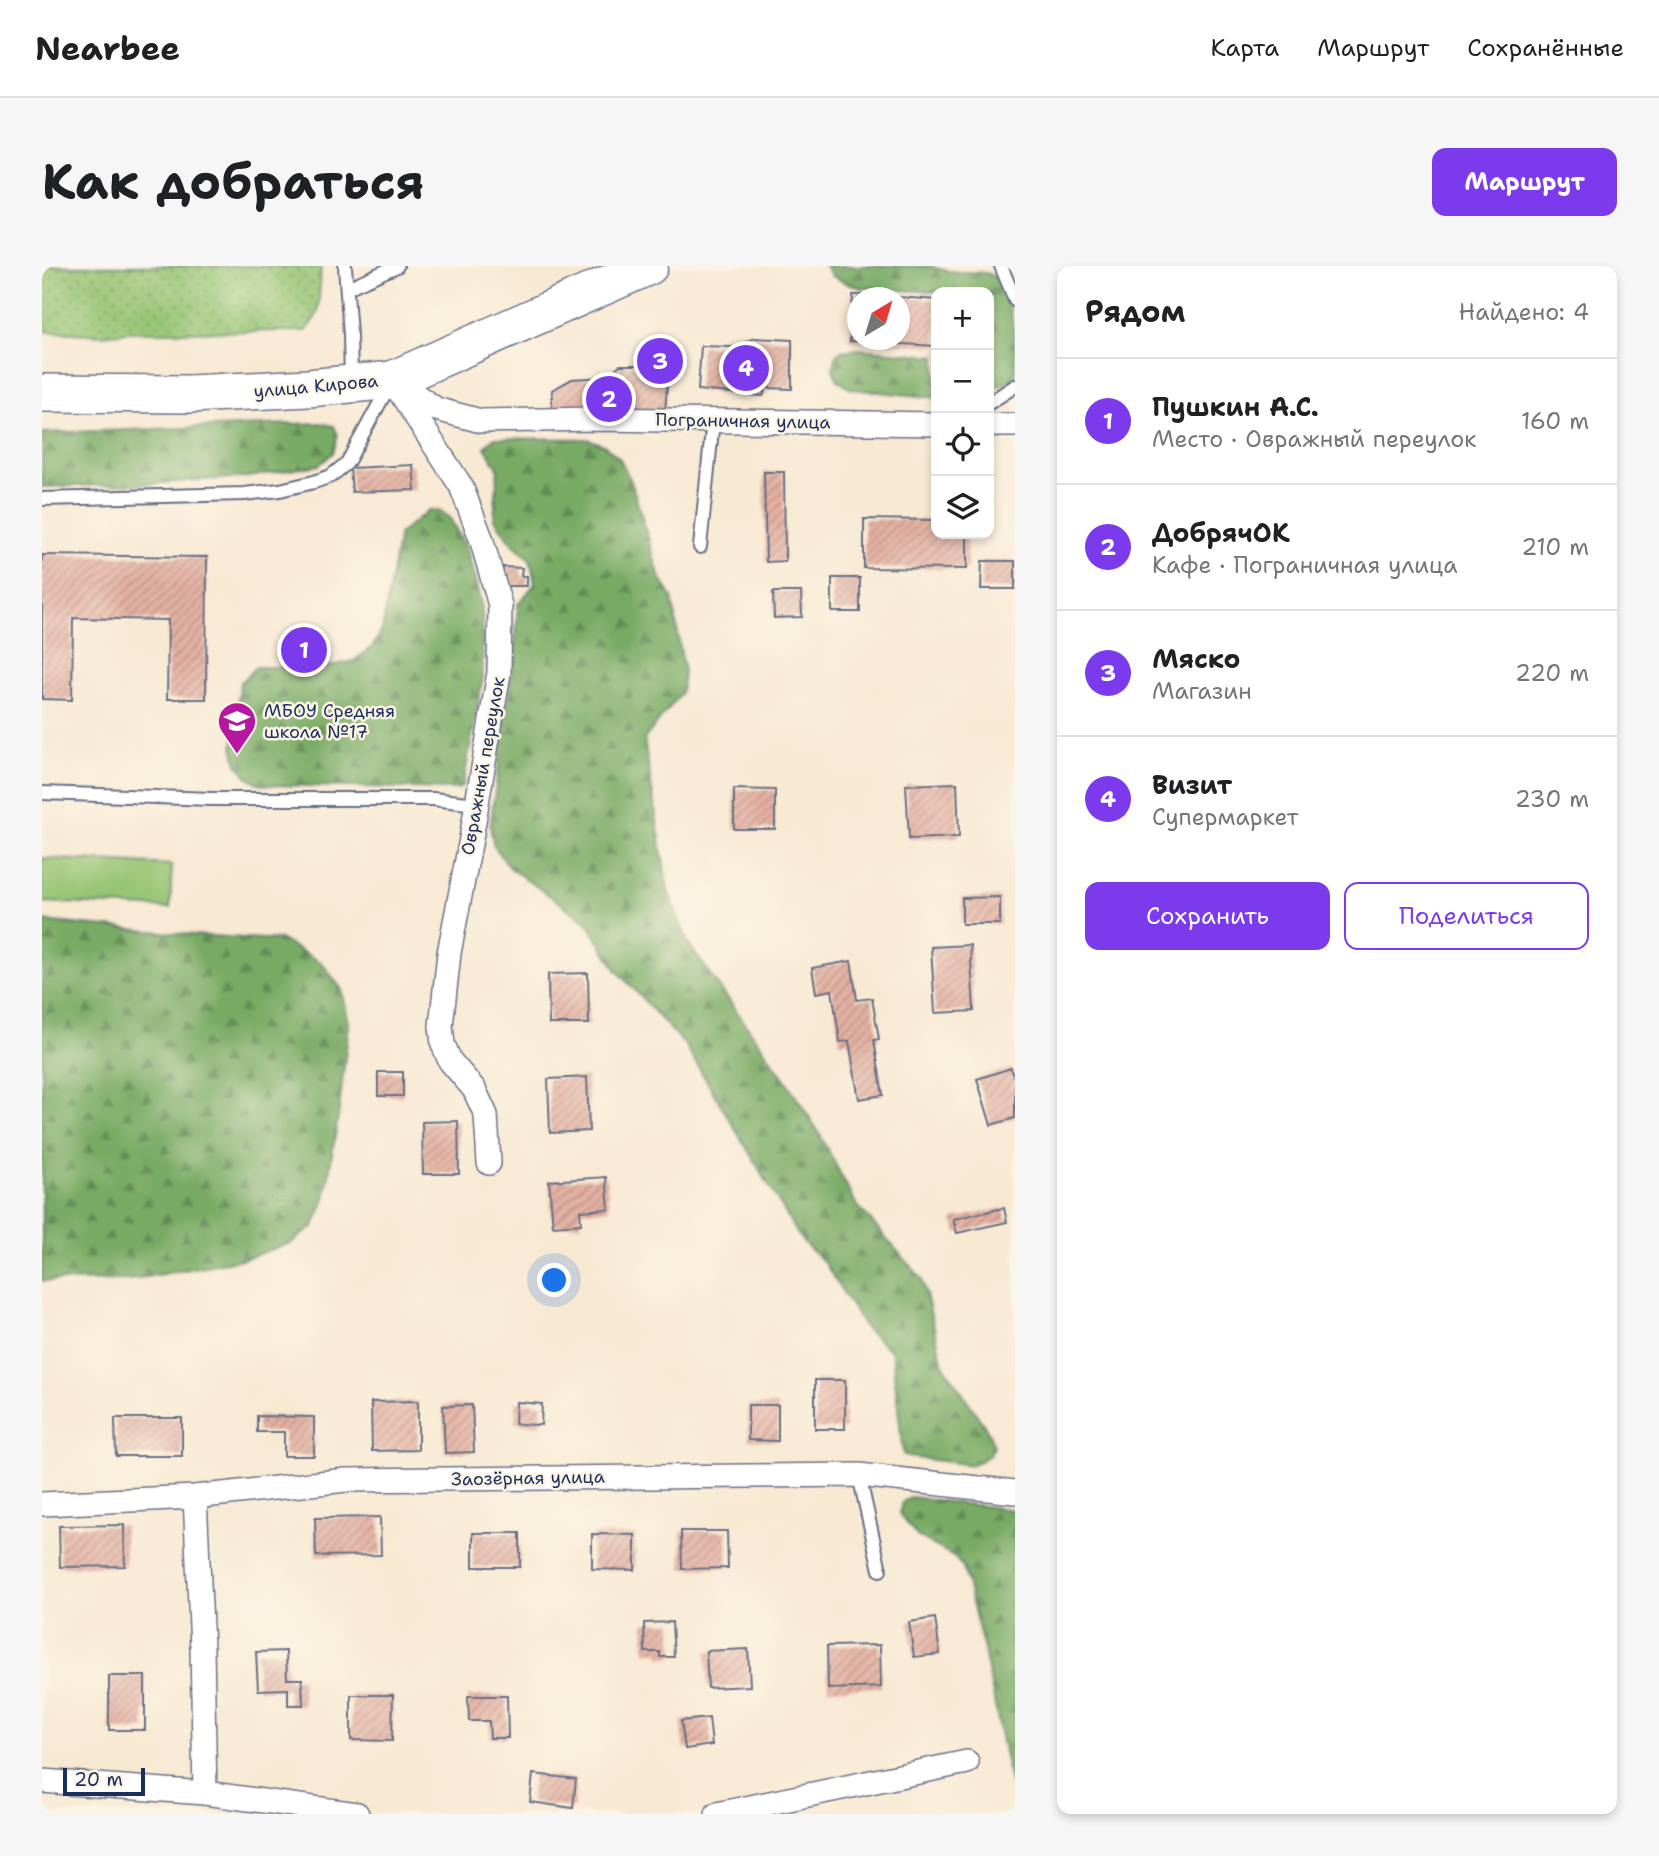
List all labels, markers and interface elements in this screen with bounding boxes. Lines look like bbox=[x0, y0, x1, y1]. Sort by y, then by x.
text: Nearbee bbox=[35, 26, 180, 71]
text: Карта bbox=[1211, 32, 1279, 64]
text: Маршрут bbox=[1317, 32, 1429, 64]
text: Сохранённые bbox=[1467, 32, 1624, 64]
button: Маршрут bbox=[1432, 148, 1617, 216]
text: Как добраться bbox=[42, 149, 424, 215]
north arrow bbox=[847, 287, 910, 350]
map controls bbox=[931, 287, 994, 539]
button: + bbox=[931, 287, 994, 350]
text: Рядом bbox=[1085, 291, 1185, 332]
text: Найдено: 4 bbox=[1459, 297, 1589, 327]
pin: 3 bbox=[637, 335, 683, 387]
pin: 4 bbox=[723, 342, 769, 394]
button: − bbox=[931, 350, 994, 413]
street label: улица Кирова bbox=[253, 369, 379, 403]
pin: 2 bbox=[586, 373, 632, 425]
text: Пушкин А.С. bbox=[1152, 389, 1319, 424]
text: 1 bbox=[1103, 406, 1113, 436]
text: 160 m bbox=[1521, 406, 1589, 436]
street label: Пограничная улица bbox=[655, 407, 831, 435]
button: locate bbox=[931, 413, 994, 476]
text: Место · Овражный переулок bbox=[1152, 424, 1476, 454]
button: layers bbox=[931, 476, 994, 539]
text: ДобрячОК bbox=[1152, 515, 1290, 550]
text: 2 bbox=[1100, 532, 1116, 562]
text: 210 m bbox=[1521, 532, 1589, 562]
text: Кафе · Пограничная улица bbox=[1152, 550, 1458, 580]
pin: 1 bbox=[281, 624, 327, 676]
text: Мяско bbox=[1152, 641, 1240, 676]
text: 3 bbox=[1100, 658, 1116, 688]
text: 220 m bbox=[1515, 658, 1589, 688]
street label: Овражный переулок bbox=[455, 674, 511, 857]
text: Магазин bbox=[1152, 676, 1252, 706]
place label: МБОУ Средняя школа №17 bbox=[264, 699, 395, 744]
school or university icon: МБОУ Средняя школа №17 bbox=[216, 700, 258, 755]
text: Визит bbox=[1152, 767, 1232, 802]
text: 4 bbox=[1100, 784, 1116, 814]
text: 230 m bbox=[1515, 784, 1589, 814]
text: Супермаркет bbox=[1152, 802, 1299, 832]
button: Сохранить bbox=[1085, 882, 1330, 950]
button: Поделиться bbox=[1344, 882, 1589, 950]
your location bbox=[537, 1263, 571, 1297]
street label: Заозёрная улица bbox=[451, 1465, 605, 1491]
scale bar bbox=[63, 1765, 145, 1797]
text: 20 m bbox=[74, 1767, 123, 1792]

